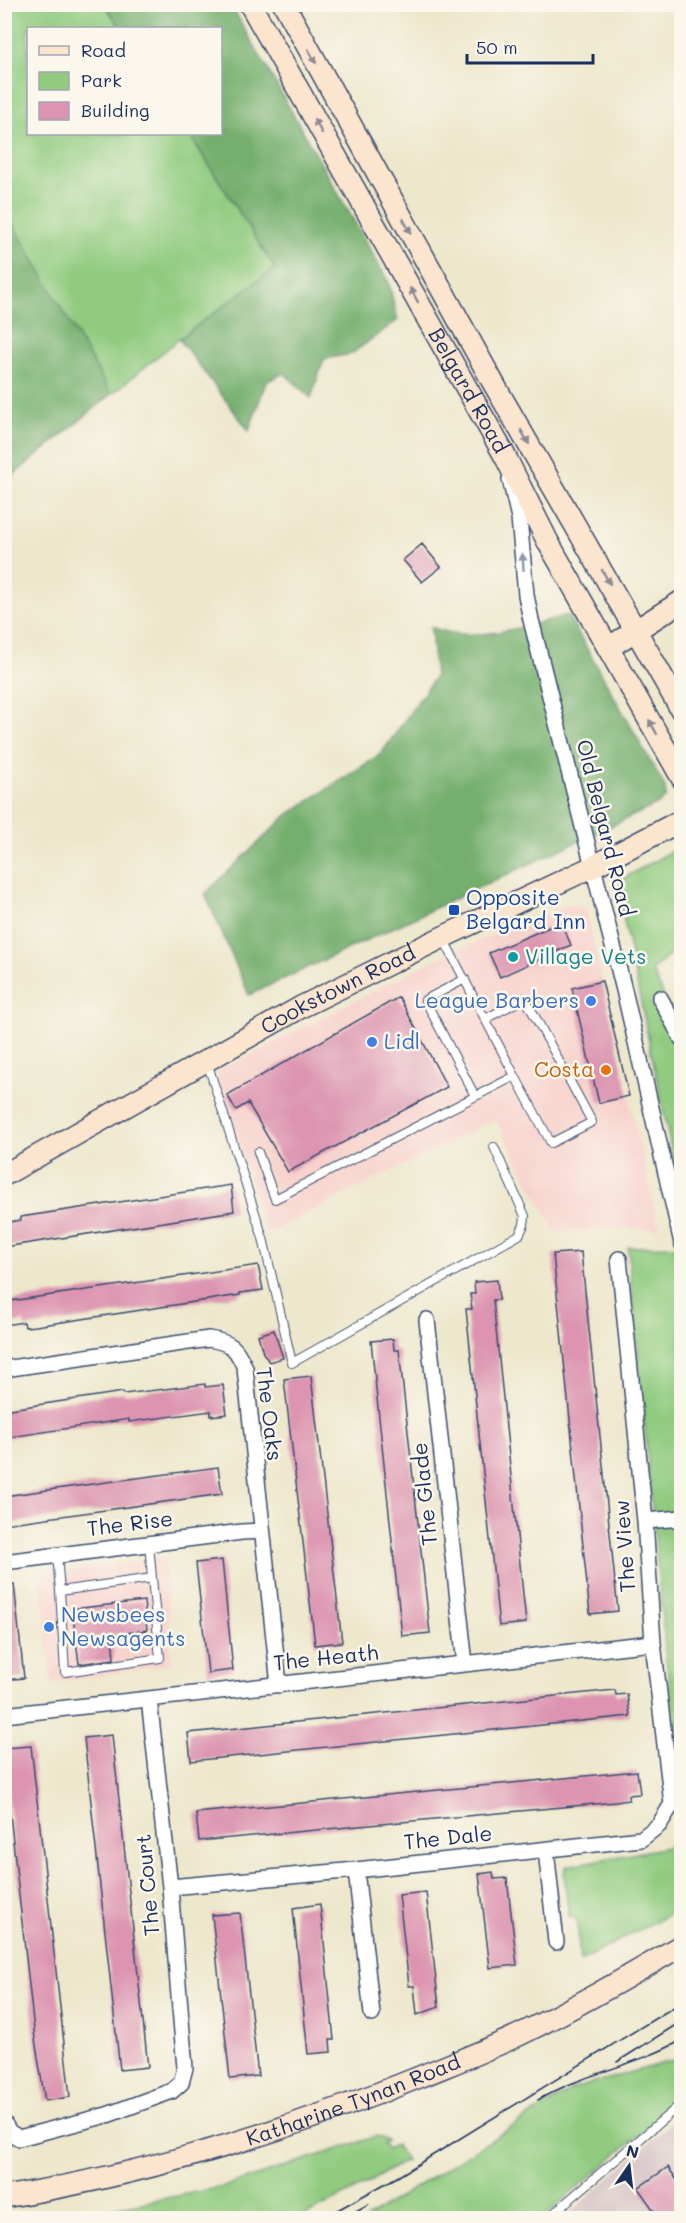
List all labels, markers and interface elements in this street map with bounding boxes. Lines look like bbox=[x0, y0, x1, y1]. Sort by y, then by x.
legend bbox=[27, 27, 222, 135]
scale bar bbox=[467, 27, 593, 65]
text: 50 m bbox=[476, 35, 518, 59]
text: Road bbox=[81, 38, 126, 62]
one-way arrow bbox=[307, 47, 317, 64]
text: Park bbox=[81, 68, 122, 92]
text: Building bbox=[81, 98, 149, 122]
one-way arrow bbox=[314, 117, 324, 134]
one-way arrow bbox=[402, 218, 412, 235]
one-way arrow bbox=[409, 287, 419, 304]
street label: Belgard Road bbox=[423, 323, 516, 457]
one-way arrow bbox=[519, 429, 530, 445]
one-way arrow bbox=[519, 553, 528, 572]
one-way arrow bbox=[601, 569, 611, 586]
one-way arrow bbox=[648, 718, 658, 735]
street label: Old Belgard Road bbox=[571, 736, 641, 919]
place label: Opposite Belgard Inn bbox=[466, 883, 586, 934]
marker: Opposite Belgard Inn bbox=[447, 903, 461, 917]
street label: Cookstown Road bbox=[255, 938, 419, 1039]
place label: Village Vets bbox=[525, 942, 646, 969]
marker: Village Vets bbox=[506, 950, 520, 964]
place label: League Barbers bbox=[415, 986, 579, 1013]
marker: League Barbers bbox=[584, 994, 598, 1008]
place label: Lidl bbox=[384, 1027, 420, 1054]
marker: Lidl bbox=[365, 1035, 379, 1049]
place label: Costa bbox=[534, 1055, 594, 1082]
marker: Costa bbox=[599, 1063, 613, 1077]
street label: The Oaks bbox=[251, 1365, 290, 1462]
street label: The Glade bbox=[405, 1441, 442, 1547]
street label: The View bbox=[607, 1499, 640, 1593]
street label: The Rise bbox=[85, 1504, 174, 1541]
place label: Newsbees Newsagents bbox=[61, 1600, 185, 1651]
marker: Newsbees Newsagents bbox=[42, 1620, 56, 1634]
street label: The Heath bbox=[272, 1638, 380, 1675]
street label: The Dale bbox=[402, 1818, 494, 1855]
street label: The Court bbox=[129, 1833, 164, 1937]
street label: Katharine Tynan Road bbox=[242, 2047, 464, 2151]
north arrow bbox=[599, 2136, 659, 2196]
text: N bbox=[624, 2139, 641, 2163]

